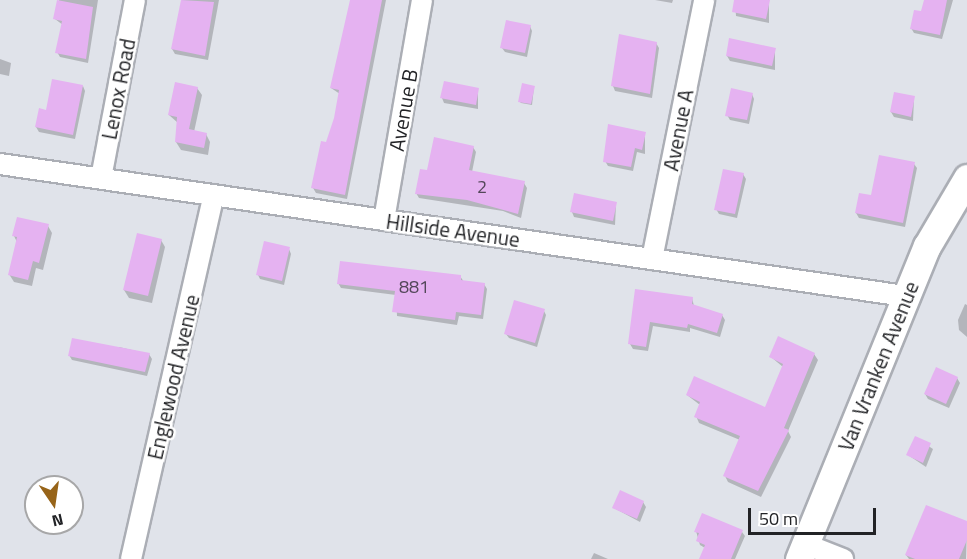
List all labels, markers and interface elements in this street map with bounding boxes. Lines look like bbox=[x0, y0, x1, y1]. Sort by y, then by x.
street label: Lenox Road bbox=[96, 36, 140, 142]
street label: Avenue B bbox=[383, 67, 423, 153]
street label: Avenue A bbox=[658, 87, 698, 173]
house number: 2 bbox=[477, 176, 487, 198]
street label: Hillside Avenue bbox=[384, 208, 522, 252]
house number: 881 bbox=[399, 276, 429, 298]
street label: Van Vranken Avenue bbox=[832, 277, 924, 455]
street label: Englewood Avenue bbox=[142, 292, 204, 462]
north arrow bbox=[24, 475, 84, 535]
scale bar bbox=[751, 496, 878, 534]
text: 50 m bbox=[759, 505, 798, 532]
text: N bbox=[49, 508, 66, 534]

